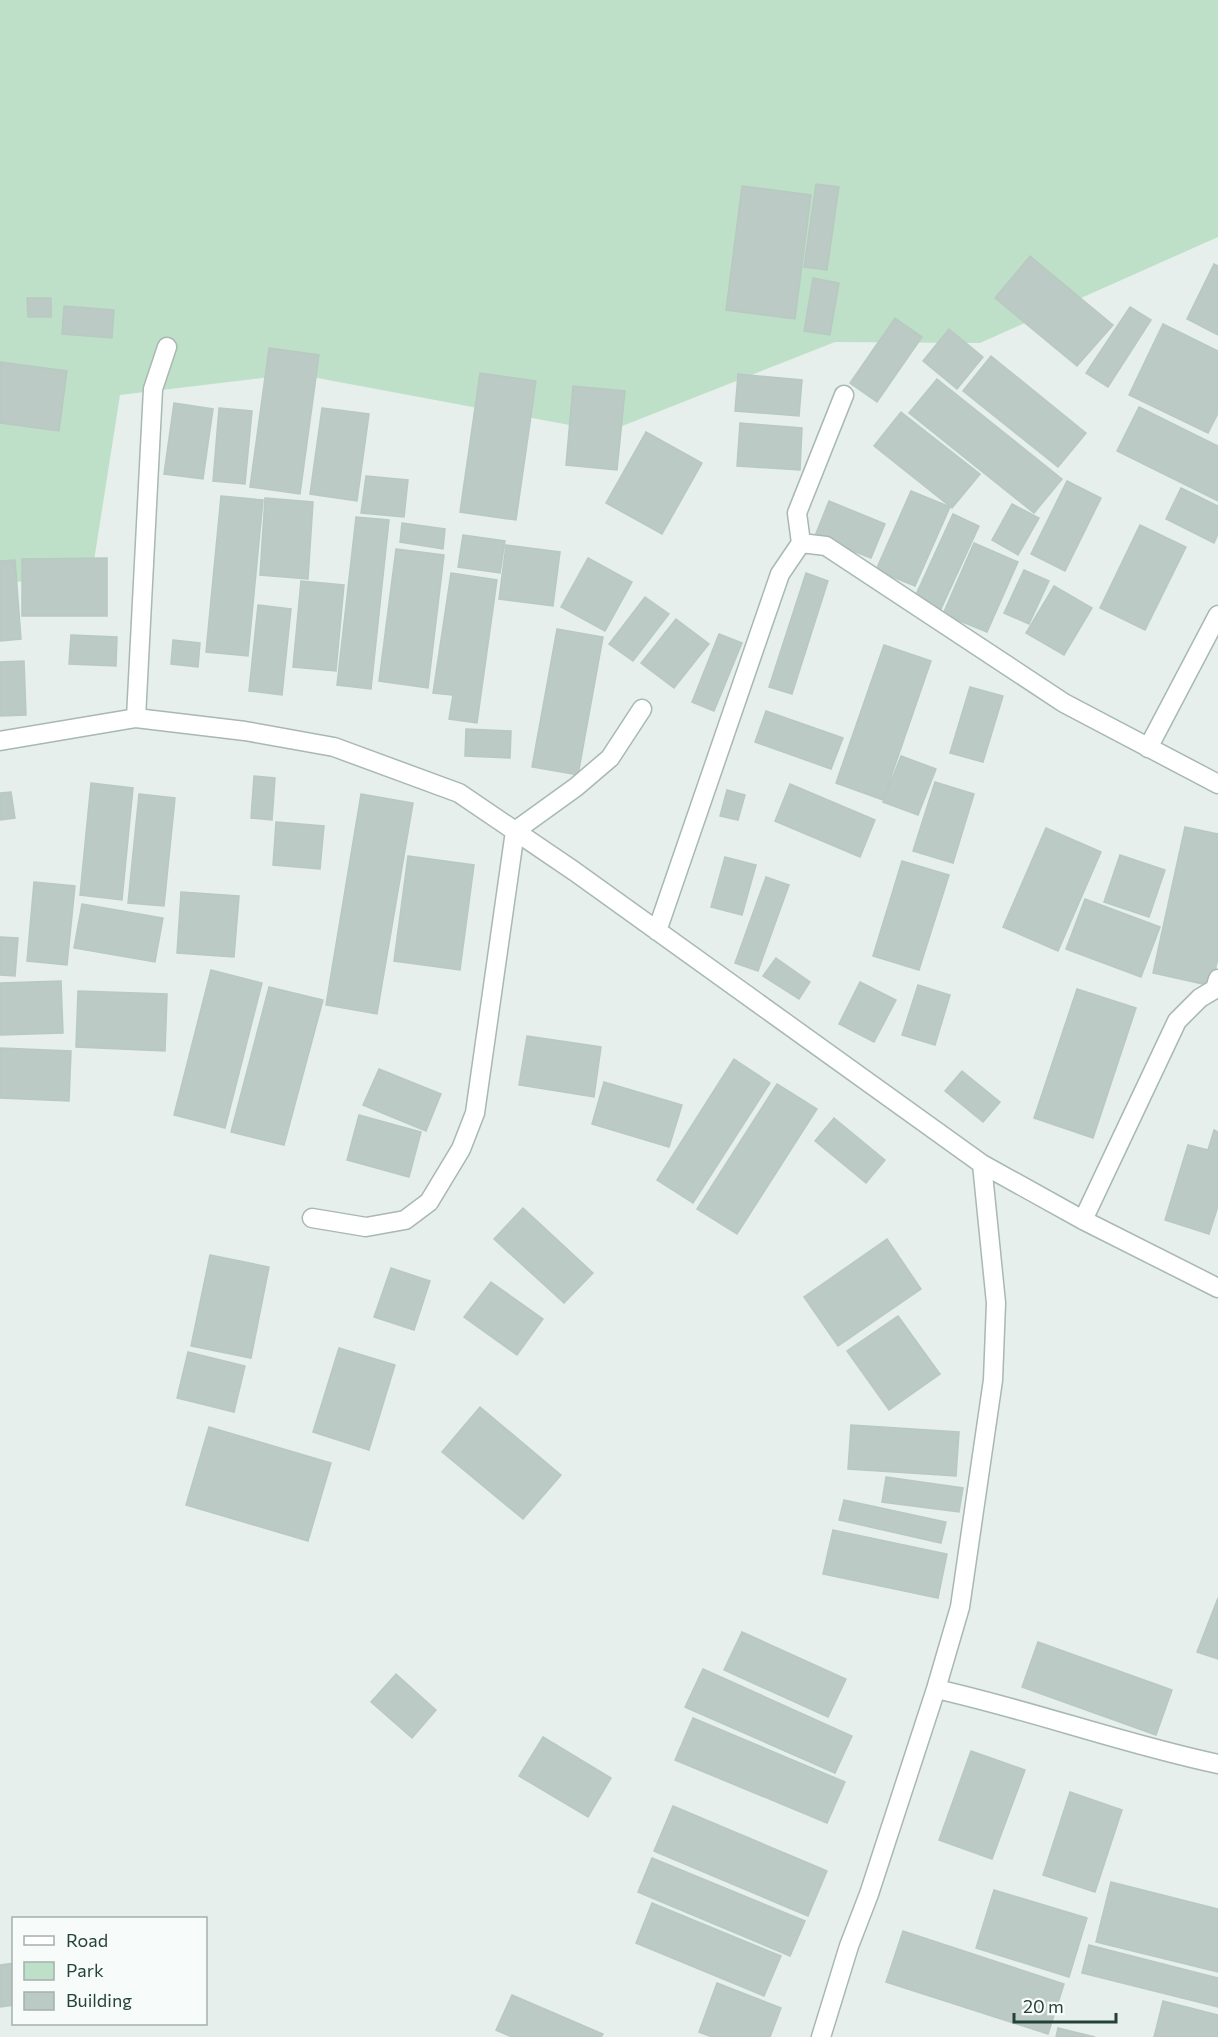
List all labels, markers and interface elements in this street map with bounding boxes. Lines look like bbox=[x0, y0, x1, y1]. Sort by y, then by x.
legend bbox=[12, 1917, 207, 2025]
text: Road bbox=[66, 1929, 108, 1951]
text: Park bbox=[66, 1959, 104, 1981]
scale bar bbox=[1014, 1986, 1116, 2024]
text: Building bbox=[66, 1989, 132, 2011]
text: 20 m bbox=[1023, 1995, 1064, 2017]

